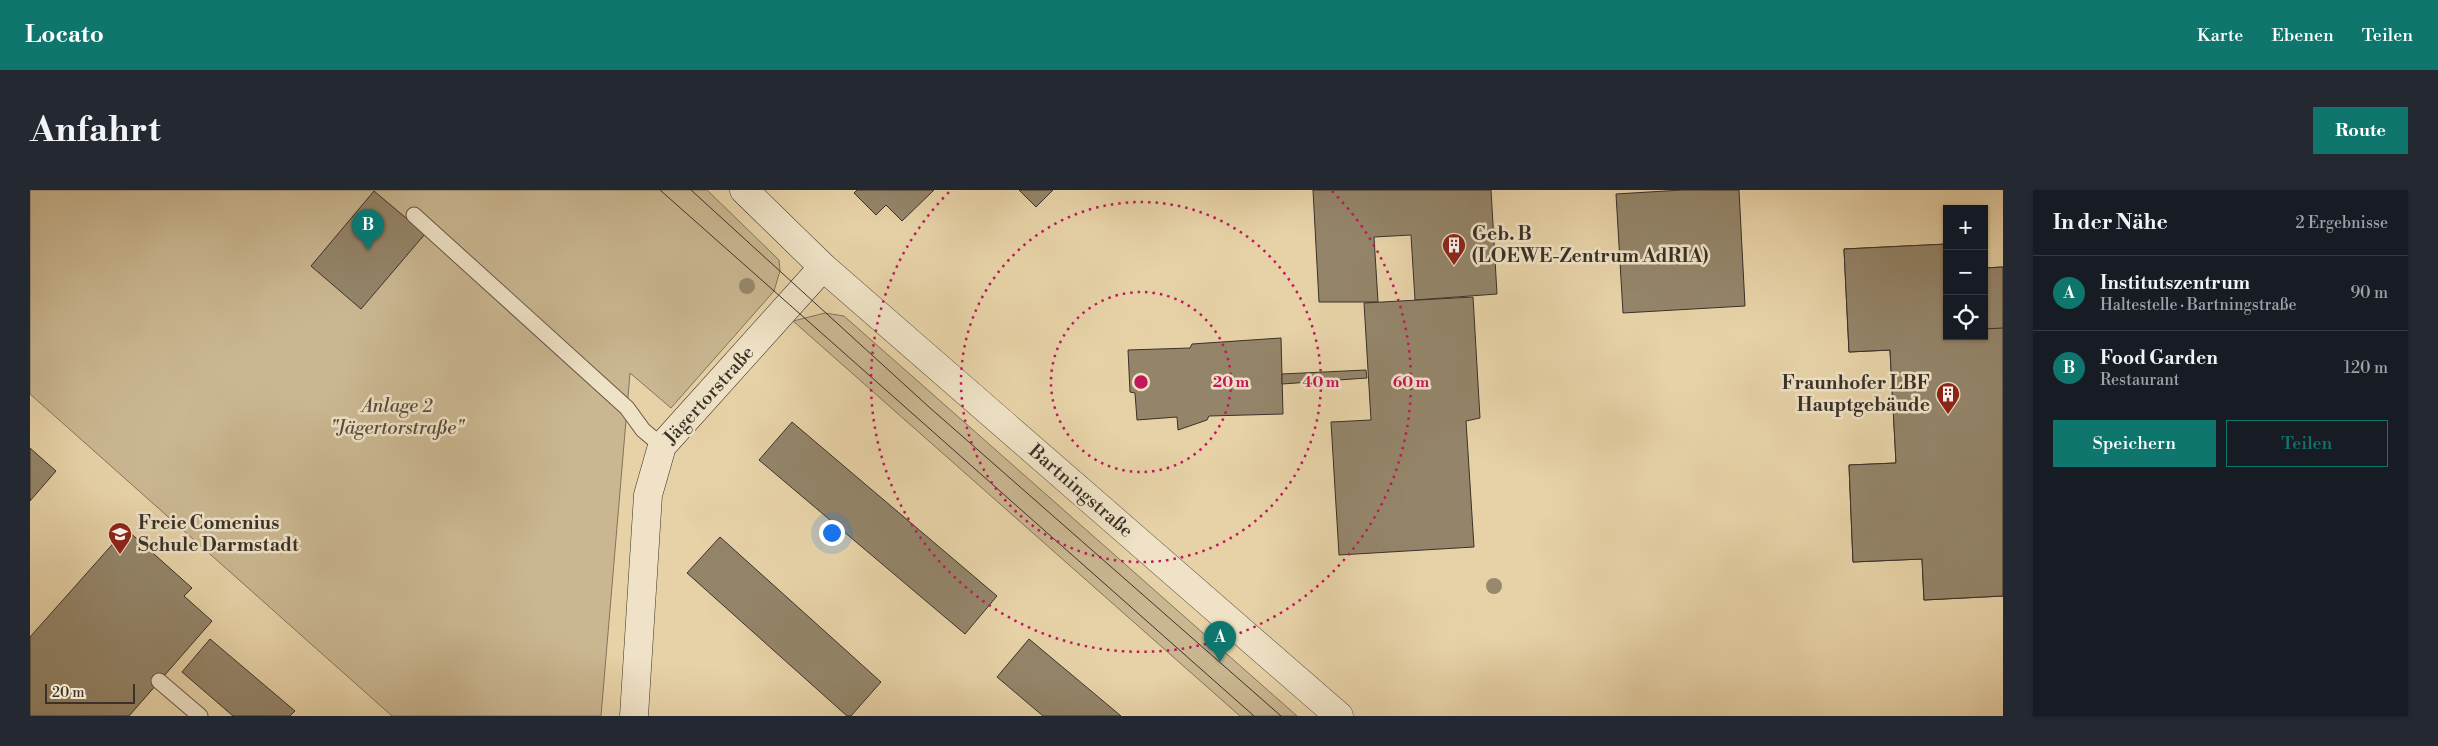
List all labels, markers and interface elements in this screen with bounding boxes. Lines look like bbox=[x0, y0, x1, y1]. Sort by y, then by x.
text: Locato bbox=[25, 20, 104, 50]
text: Karte bbox=[2197, 24, 2243, 47]
text: Ebenen bbox=[2271, 24, 2334, 47]
text: Teilen bbox=[2362, 24, 2413, 47]
button: Route bbox=[2313, 107, 2408, 154]
text: Anfahrt bbox=[30, 109, 161, 152]
map controls bbox=[1943, 205, 1988, 340]
button: + bbox=[1943, 205, 1988, 250]
pin: B bbox=[352, 209, 384, 250]
text: In der Nähe bbox=[2053, 210, 2168, 236]
text: 2 Ergebnisse bbox=[2296, 213, 2388, 233]
place label: Geb. B (LOEWE-Zentrum AdRIA) bbox=[1472, 222, 1708, 268]
building icon: Geb. B (LOEWE-Zentrum AdRIA) bbox=[1441, 232, 1467, 266]
button: − bbox=[1943, 250, 1988, 295]
text: Institutszentrum bbox=[2100, 271, 2250, 295]
text: A bbox=[2063, 283, 2075, 303]
text: 90 m bbox=[2350, 283, 2388, 303]
button: locate bbox=[1943, 295, 1988, 340]
text: Haltestelle · Bartningstraße bbox=[2100, 295, 2297, 315]
street label: Jägertorstraße bbox=[658, 341, 759, 450]
text: Food Garden bbox=[2100, 346, 2218, 370]
text: B bbox=[2063, 358, 2075, 378]
text: 120 m bbox=[2344, 358, 2388, 378]
text: Restaurant bbox=[2100, 370, 2179, 390]
place label: Fraunhofer LBF Hauptgebäude bbox=[1782, 371, 1930, 417]
centre of rings bbox=[1132, 373, 1150, 391]
text: 20 m bbox=[1213, 373, 1250, 392]
text: 40 m bbox=[1302, 373, 1340, 392]
text: 60 m bbox=[1393, 373, 1430, 392]
building icon: Fraunhofer LBF Hauptgebäude bbox=[1935, 381, 1961, 415]
park label: Anlage 2 "Jägertorstraße" bbox=[330, 394, 465, 440]
button: Speichern bbox=[2053, 420, 2216, 467]
button: Teilen bbox=[2226, 420, 2388, 467]
street label: Bartningstraße bbox=[1023, 439, 1138, 543]
place label: Freie Comenius Schule Darmstadt bbox=[138, 511, 299, 557]
your location bbox=[819, 520, 845, 546]
school or university icon: Freie Comenius Schule Darmstadt bbox=[107, 521, 133, 555]
pin: A bbox=[1204, 621, 1236, 662]
scale bar bbox=[45, 681, 135, 704]
text: 20 m bbox=[52, 684, 84, 702]

